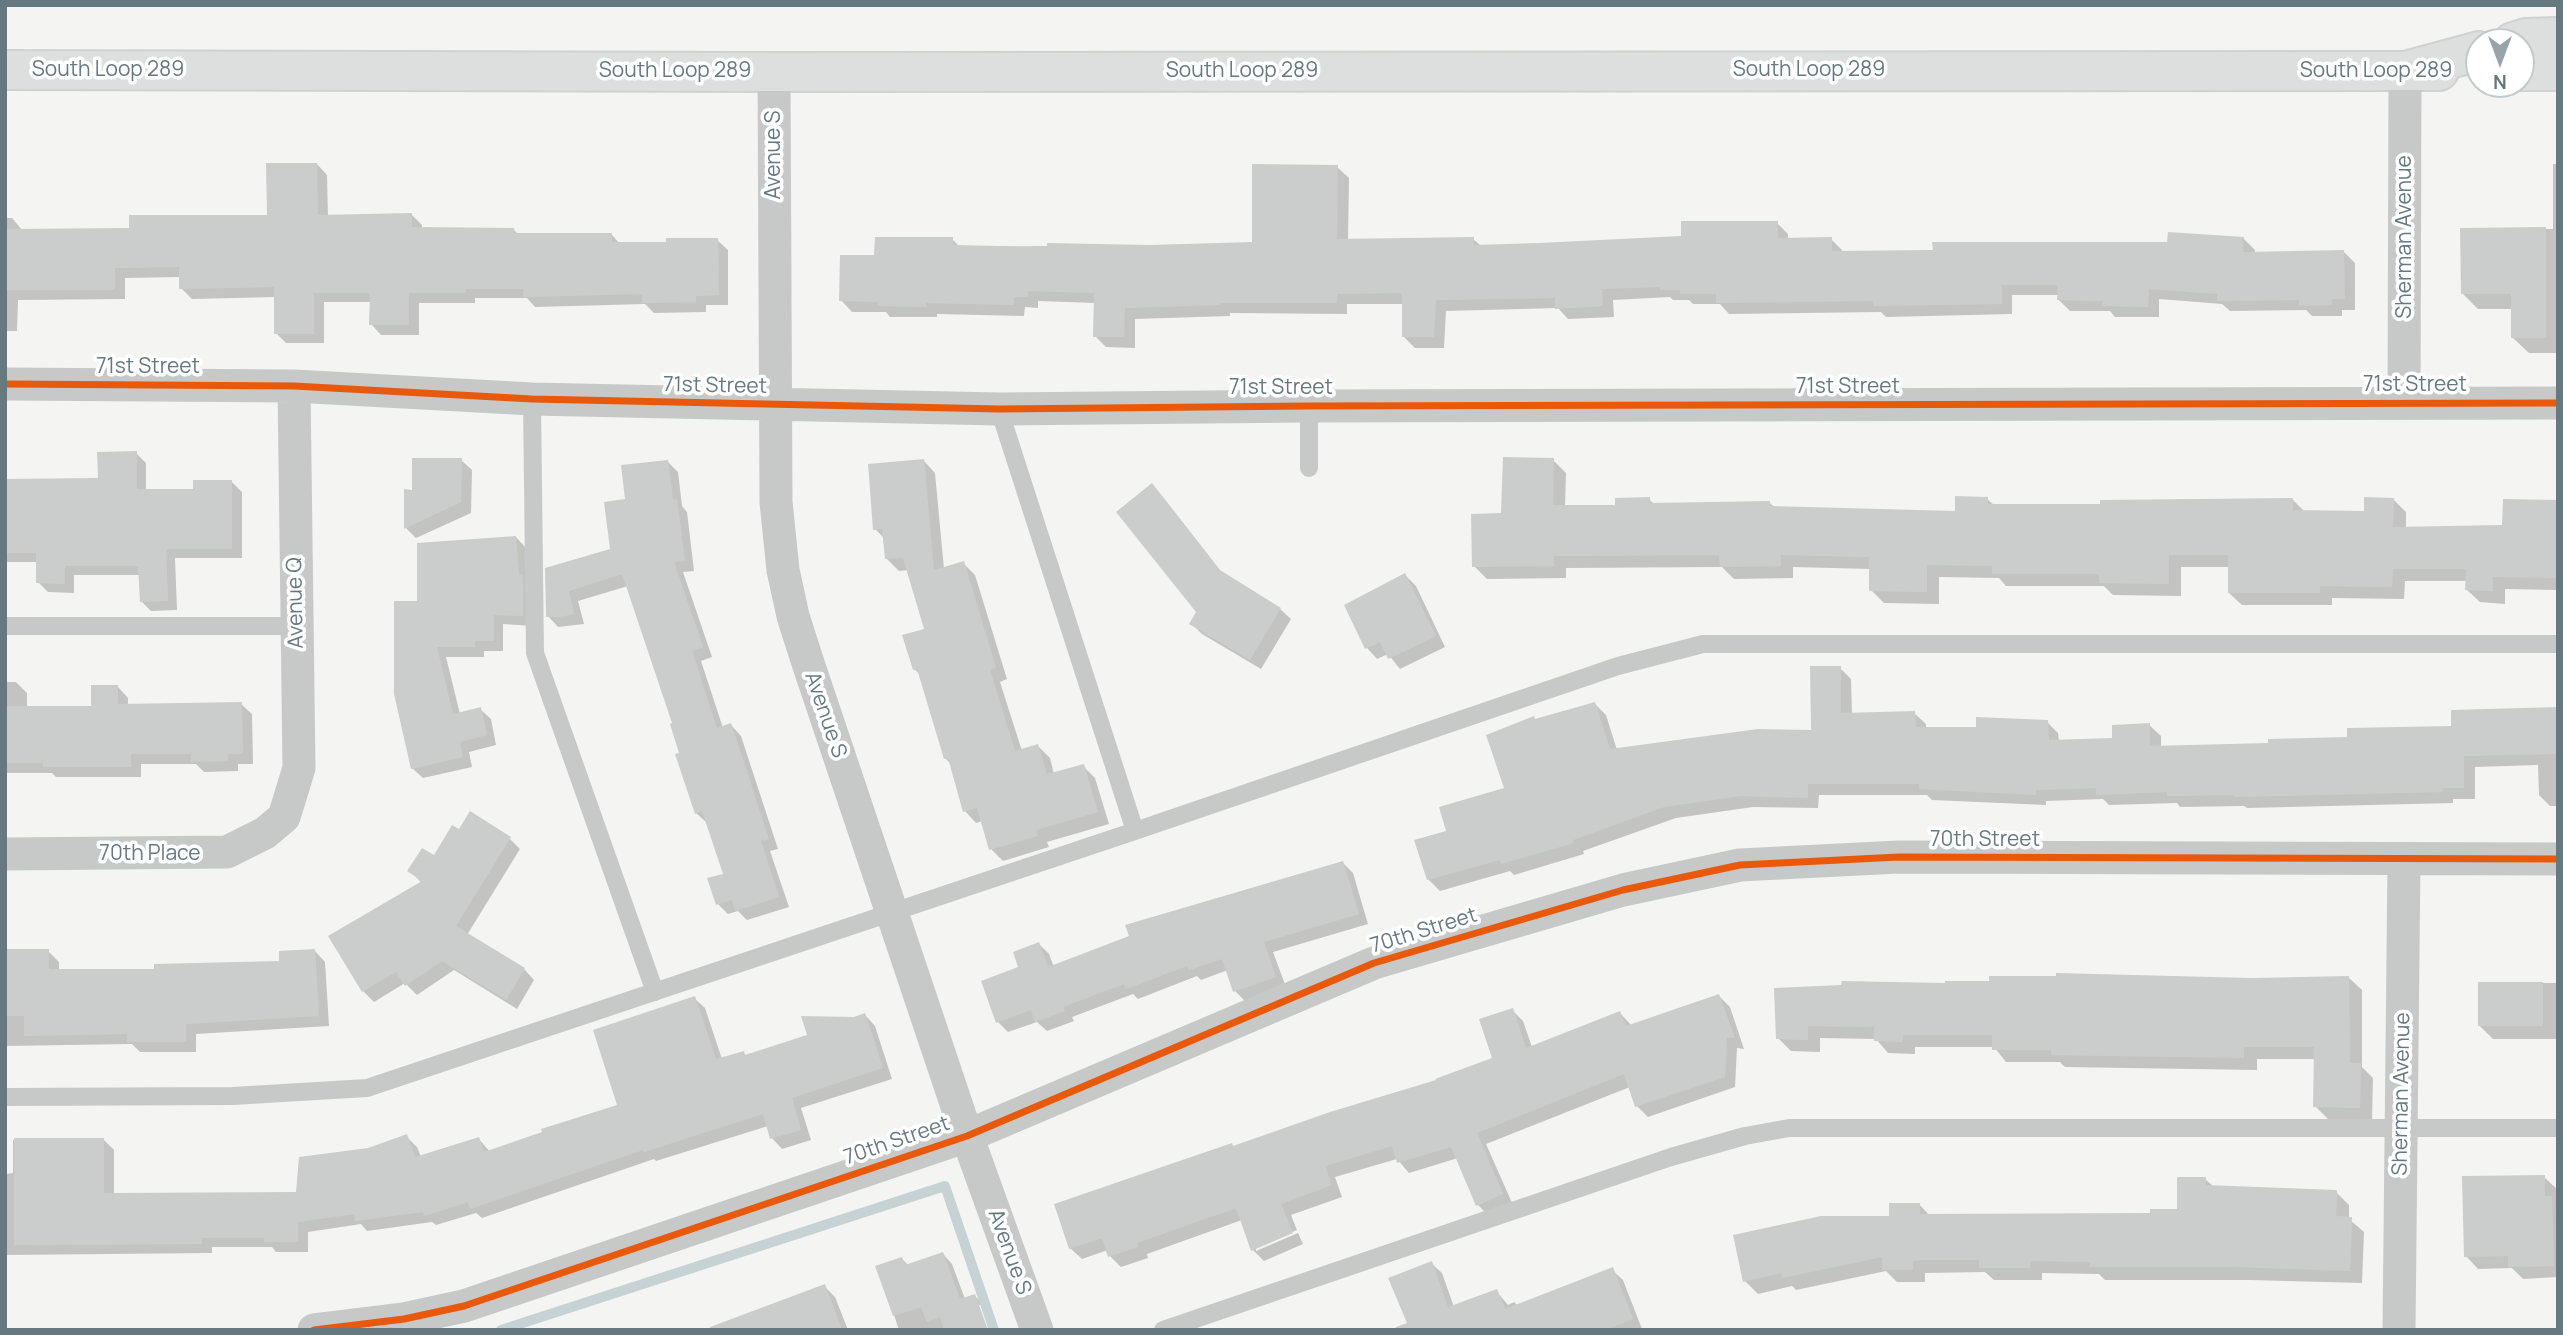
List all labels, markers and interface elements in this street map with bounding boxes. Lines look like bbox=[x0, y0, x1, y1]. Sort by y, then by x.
north arrow bbox=[2465, 28, 2535, 98]
street label: South Loop 289 bbox=[32, 57, 184, 83]
street label: South Loop 289 bbox=[1733, 57, 1885, 83]
street label: South Loop 289 bbox=[599, 58, 751, 84]
street label: South Loop 289 bbox=[1166, 58, 1318, 84]
street label: South Loop 289 bbox=[2300, 58, 2452, 84]
text: N bbox=[2493, 69, 2507, 95]
street label: Avenue S bbox=[761, 110, 787, 200]
street label: Sherman Avenue bbox=[2392, 155, 2418, 319]
street label: 71st Street bbox=[96, 354, 200, 380]
street label: 71st Street bbox=[663, 372, 767, 400]
street label: 71st Street bbox=[2363, 372, 2467, 398]
street label: 71st Street bbox=[1796, 374, 1900, 400]
street label: 71st Street bbox=[1229, 375, 1333, 401]
street label: Avenue Q bbox=[283, 557, 309, 649]
street label: Avenue S bbox=[799, 669, 851, 761]
street label: 70th Street bbox=[1930, 827, 2040, 853]
street label: 70th Place bbox=[99, 841, 201, 867]
street label: 70th Street bbox=[1368, 903, 1480, 959]
street label: Sherman Avenue bbox=[2388, 1012, 2416, 1176]
street label: 70th Street bbox=[841, 1111, 953, 1171]
street label: Avenue S bbox=[982, 1206, 1036, 1298]

